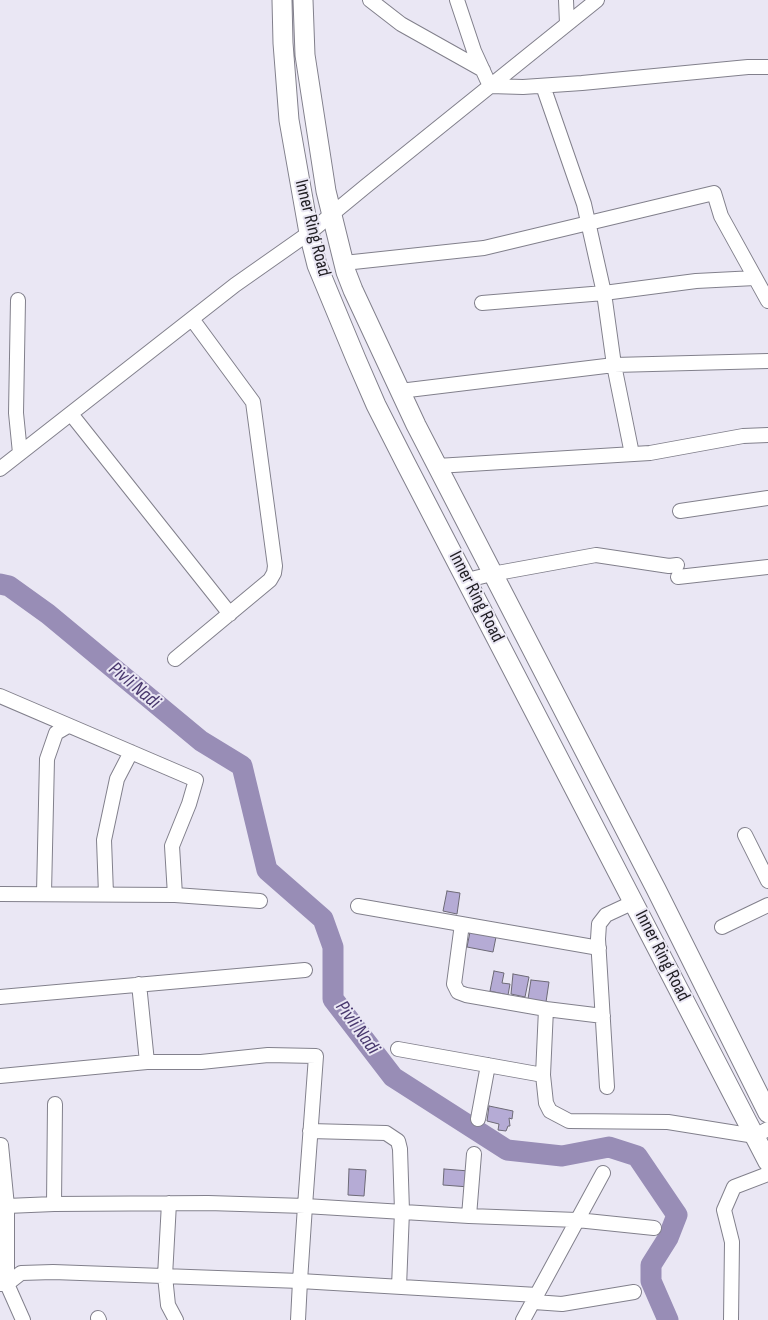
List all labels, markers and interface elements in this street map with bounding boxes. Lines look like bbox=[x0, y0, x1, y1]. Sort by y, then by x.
street label: Inner Ring Road bbox=[289, 177, 335, 279]
street label: Inner Ring Road bbox=[443, 548, 509, 646]
water label: Pivli Nadi bbox=[103, 657, 165, 715]
street label: Inner Ring Road bbox=[629, 907, 695, 1005]
water label: Pivli Nadi bbox=[330, 997, 384, 1059]

